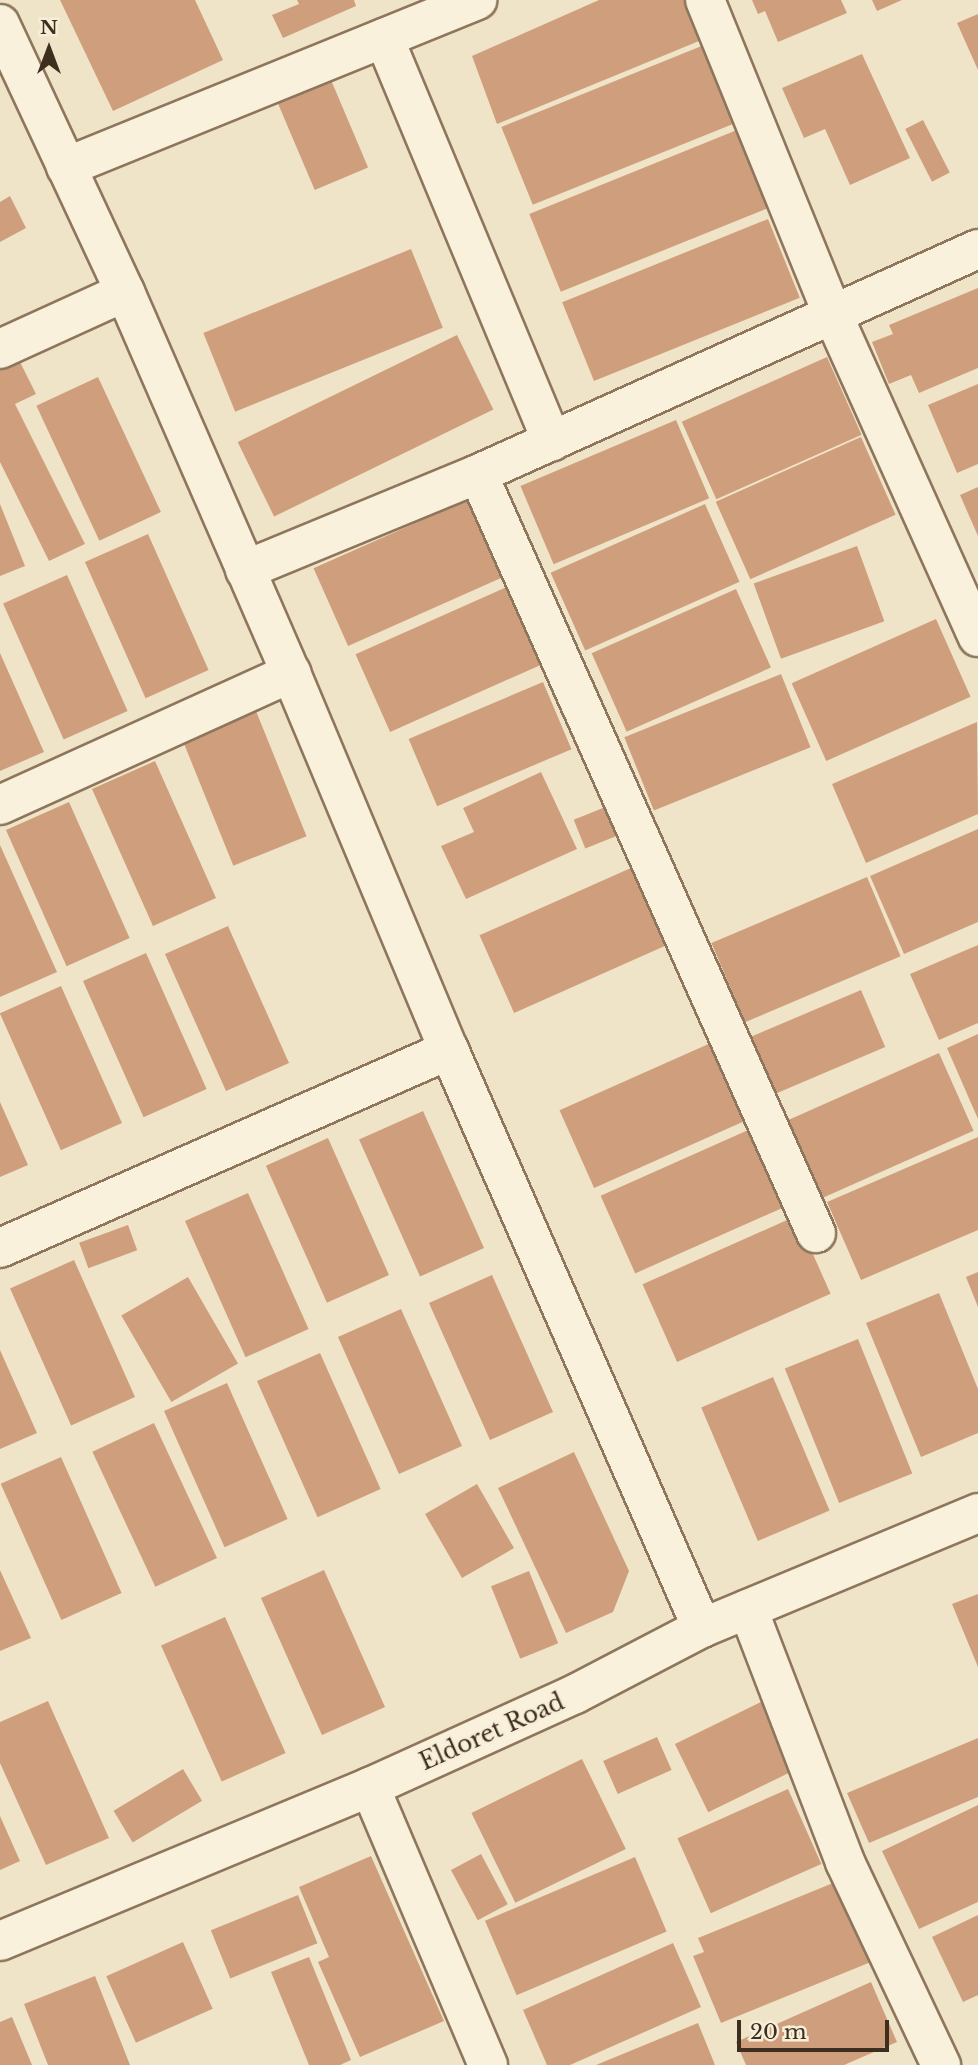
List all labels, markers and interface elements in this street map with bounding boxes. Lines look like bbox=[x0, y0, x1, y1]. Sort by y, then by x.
north arrow bbox=[14, 14, 84, 84]
text: N bbox=[40, 16, 58, 39]
street label: Eldoret Road bbox=[416, 1688, 568, 1776]
scale bar bbox=[740, 2006, 892, 2050]
text: 20 m bbox=[750, 2019, 807, 2045]

